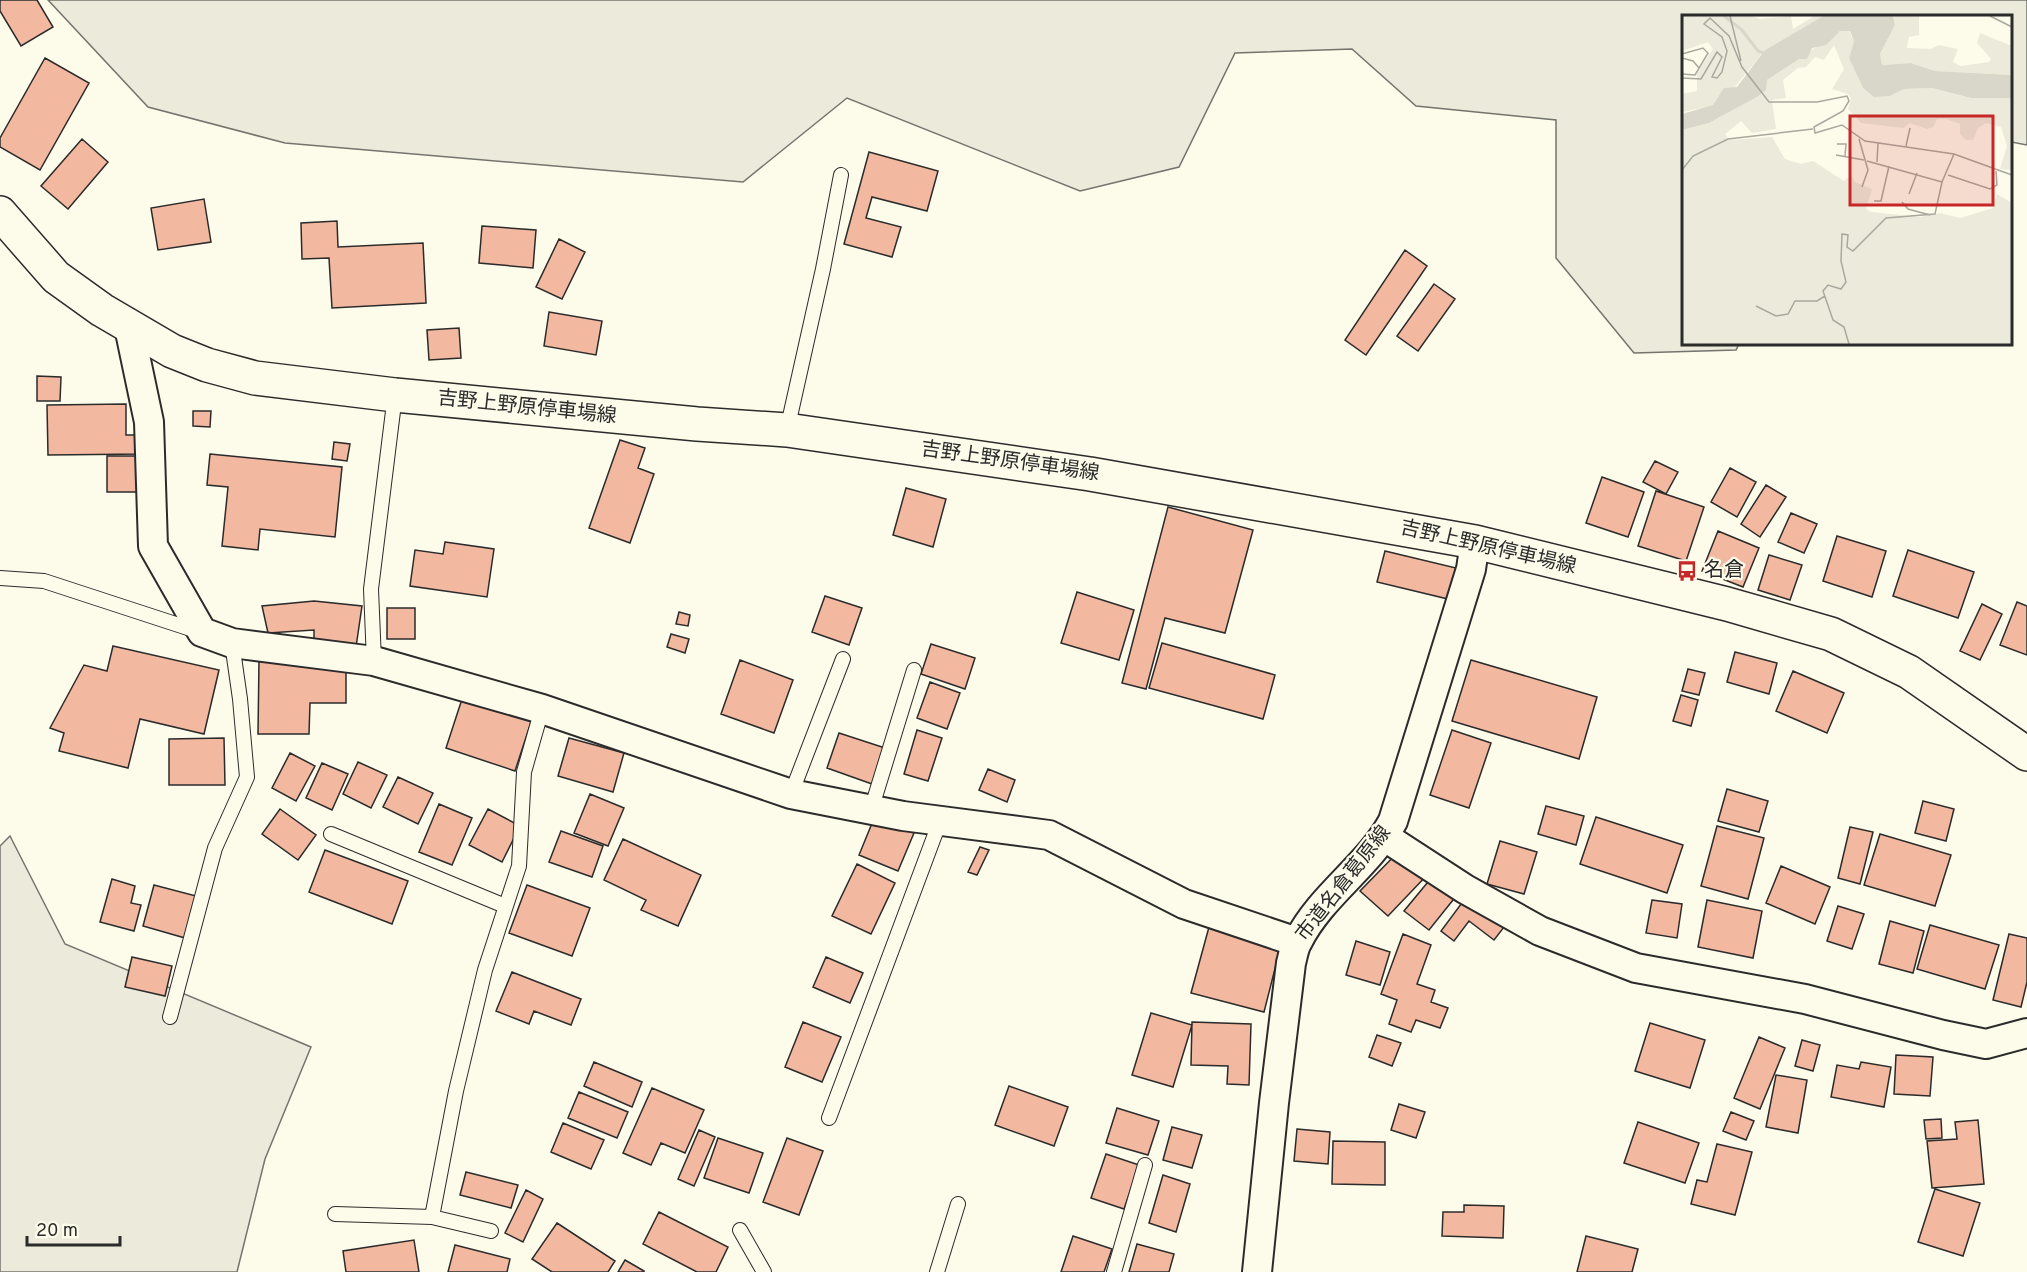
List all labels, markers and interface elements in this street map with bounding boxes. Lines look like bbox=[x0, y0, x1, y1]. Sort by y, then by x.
inset map bbox=[1682, 15, 2012, 345]
street label: 吉野上野原停車場線 bbox=[436, 386, 618, 430]
street label: 吉野上野原停車場線 bbox=[919, 437, 1101, 487]
street label: 吉野上野原停車場線 bbox=[1397, 515, 1579, 581]
place label: 名倉 bbox=[1704, 558, 1744, 584]
bus stop icon: 名倉 bbox=[1675, 559, 1699, 583]
street label: 市道名倉葛原線 bbox=[1291, 821, 1397, 947]
scale bar bbox=[27, 1209, 120, 1247]
text: 20 m bbox=[36, 1220, 78, 1243]

